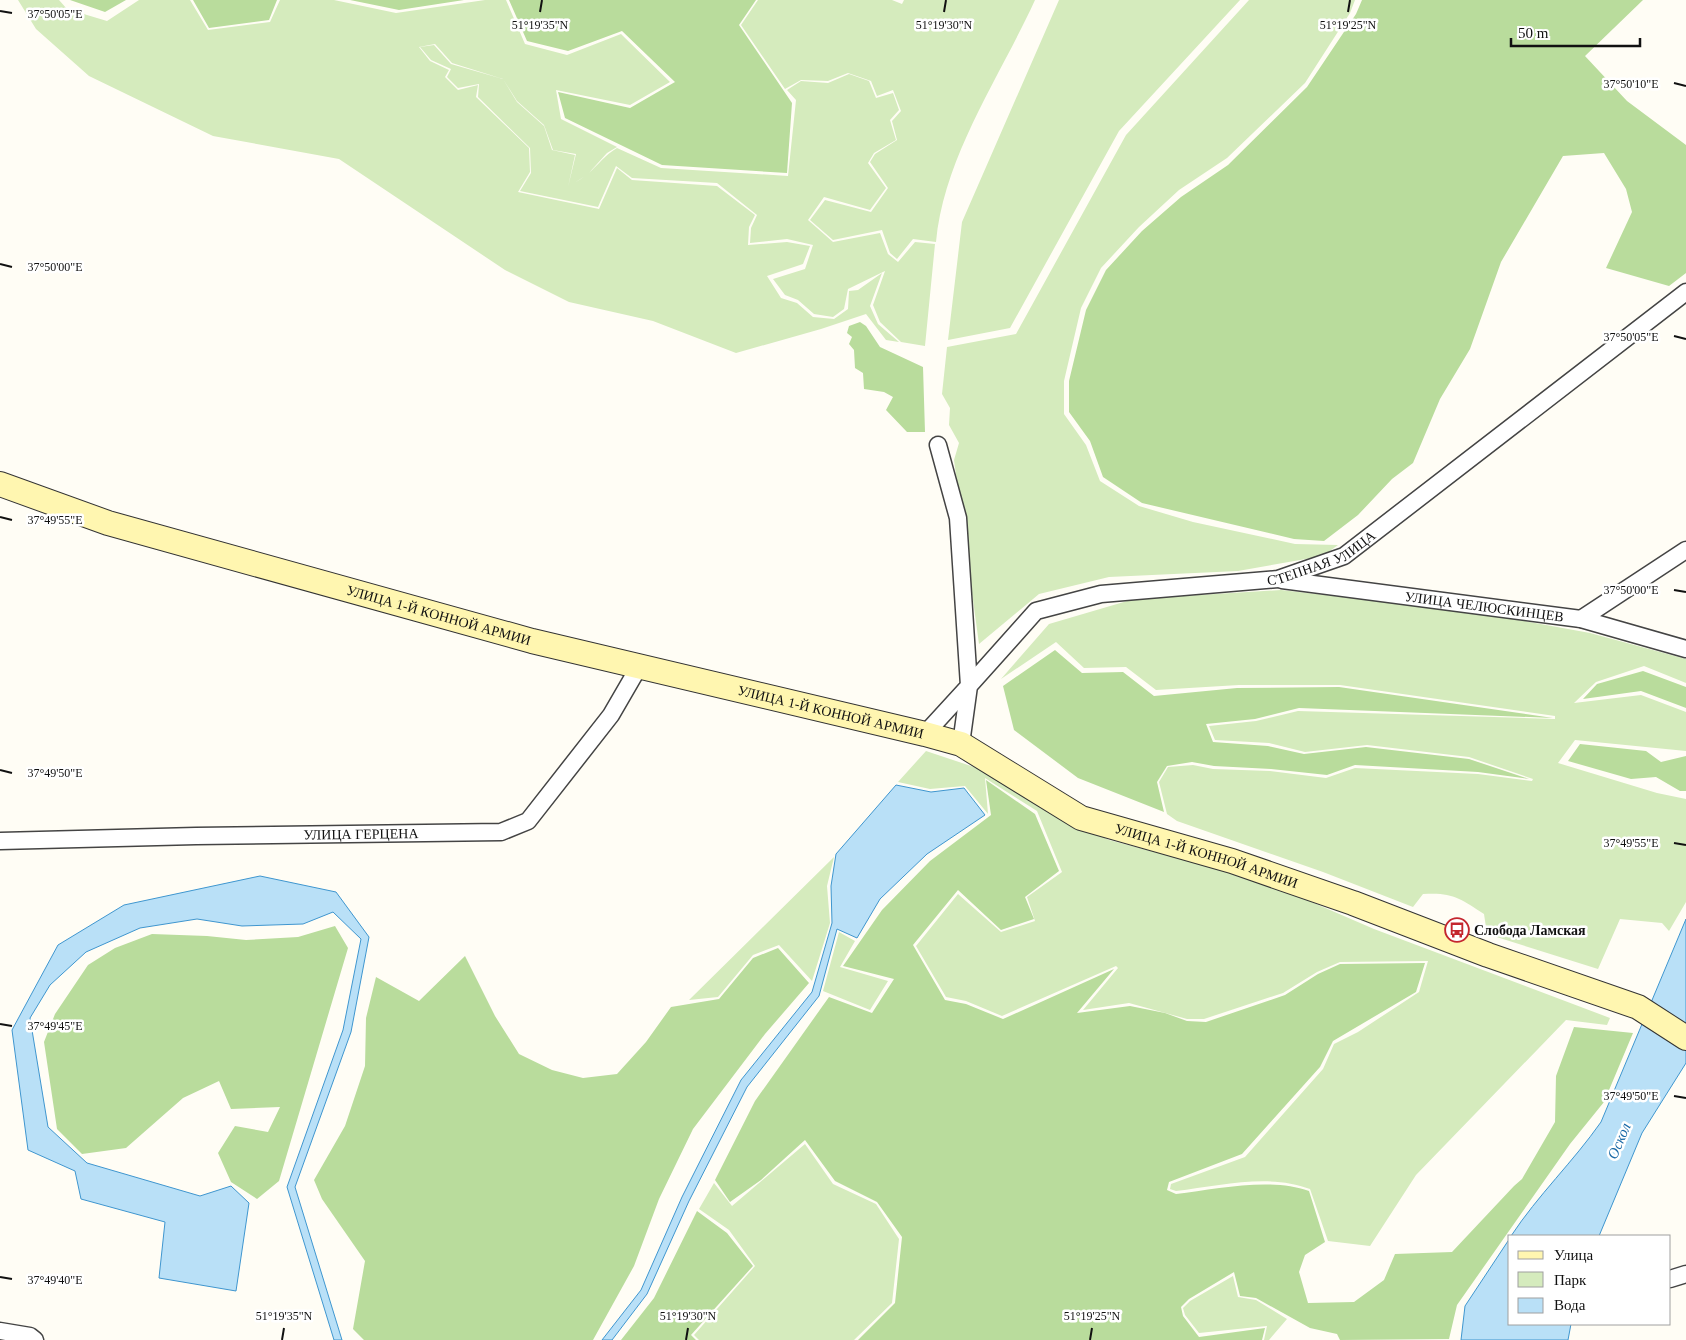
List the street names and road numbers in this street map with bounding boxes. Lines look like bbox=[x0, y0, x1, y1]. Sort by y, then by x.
street label: СТЕПНАЯ УЛИЦА bbox=[1267, 527, 1379, 587]
street label: УЛИЦА 1-Й КОННОЙ АРМИИ bbox=[345, 582, 533, 648]
street label: УЛИЦА ЧЕЛЮСКИНЦЕВ bbox=[1404, 589, 1565, 624]
street label: УЛИЦА 1-Й КОННОЙ АРМИИ bbox=[736, 682, 925, 741]
street label: УЛИЦА 1-Й КОННОЙ АРМИИ bbox=[1113, 821, 1300, 891]
street label: УЛИЦА ГЕРЦЕНА bbox=[303, 826, 419, 842]

